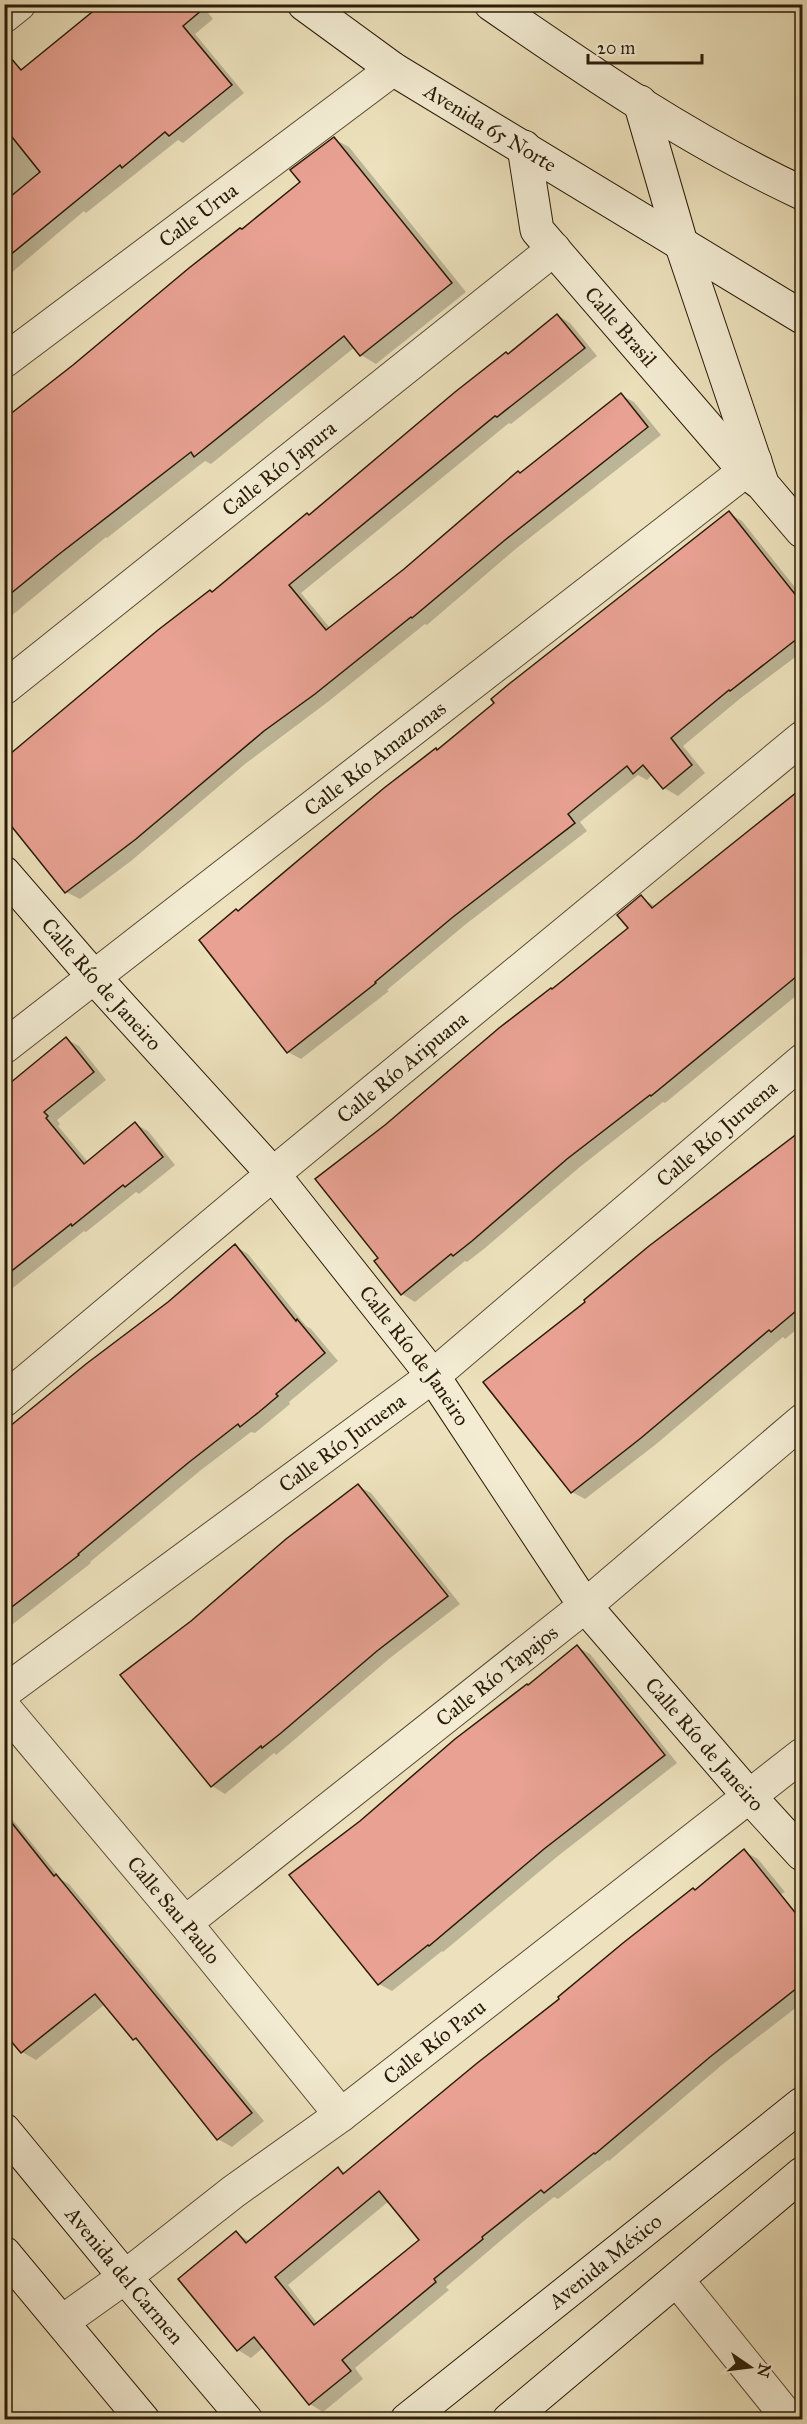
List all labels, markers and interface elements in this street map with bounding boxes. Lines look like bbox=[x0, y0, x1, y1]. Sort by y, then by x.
scale bar bbox=[588, 27, 702, 65]
text: 20 m bbox=[597, 37, 635, 59]
street label: Avenida 65 Norte bbox=[419, 77, 561, 178]
street label: Calle Urua bbox=[154, 177, 243, 253]
street label: Calle Brasil bbox=[579, 281, 663, 373]
street label: Calle Río Japura bbox=[217, 415, 342, 522]
street label: Calle Río Amazonas bbox=[299, 695, 451, 822]
street label: Calle Río de Janeiro bbox=[36, 913, 168, 1056]
street label: Calle Río Aripuana bbox=[332, 1006, 473, 1129]
street label: Calle Río Juruena bbox=[651, 1075, 783, 1193]
street label: Calle Río de Janeiro bbox=[353, 1280, 475, 1431]
street label: Calle Río Juruena bbox=[274, 1388, 411, 1498]
street label: Calle Río Tapajos bbox=[431, 1620, 563, 1732]
street label: Calle Río de Janeiro bbox=[640, 1672, 770, 1817]
street label: Calle Sau Paulo bbox=[121, 1851, 226, 1970]
street label: Calle Río Paru bbox=[378, 1994, 491, 2090]
street label: Avenida del Carmen bbox=[59, 2201, 189, 2350]
street label: Avenida México bbox=[543, 2208, 667, 2315]
north arrow bbox=[720, 2337, 780, 2397]
text: N bbox=[753, 2362, 775, 2380]

